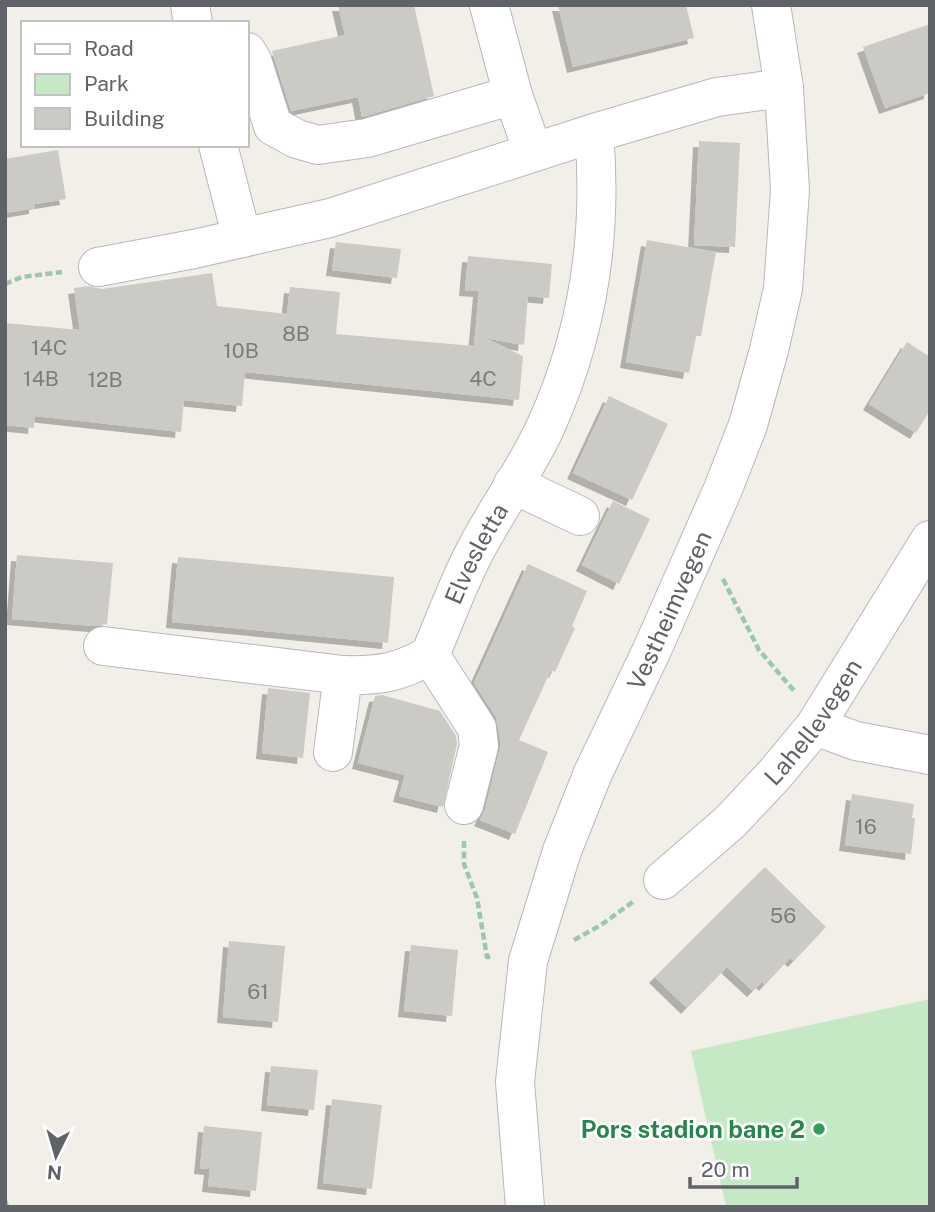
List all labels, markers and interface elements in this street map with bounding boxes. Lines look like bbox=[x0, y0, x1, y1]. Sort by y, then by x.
legend bbox=[21, 21, 248, 147]
text: Road bbox=[84, 36, 134, 61]
text: Park bbox=[84, 71, 129, 96]
text: Building bbox=[84, 106, 165, 131]
house number: 8B bbox=[282, 321, 310, 346]
house number: 14C bbox=[31, 335, 67, 360]
house number: 10B bbox=[223, 338, 259, 363]
house number: 14B bbox=[23, 366, 59, 391]
house number: 4C bbox=[469, 366, 497, 391]
house number: 12B bbox=[87, 367, 123, 392]
street label: Elvesletta bbox=[439, 498, 513, 608]
street label: Vestheimvegen bbox=[621, 526, 717, 694]
street label: Lahellevegen bbox=[758, 654, 867, 791]
house number: 16 bbox=[855, 814, 877, 839]
house number: 56 bbox=[770, 903, 796, 928]
house number: 61 bbox=[247, 979, 269, 1004]
place label: Pors stadion bane 2 bbox=[581, 1115, 805, 1143]
north arrow bbox=[21, 1121, 91, 1191]
marker: Pors stadion bane 2 bbox=[811, 1121, 827, 1137]
scale bar bbox=[690, 1146, 797, 1190]
text: 20 m bbox=[701, 1157, 750, 1182]
text: N bbox=[46, 1161, 63, 1185]

